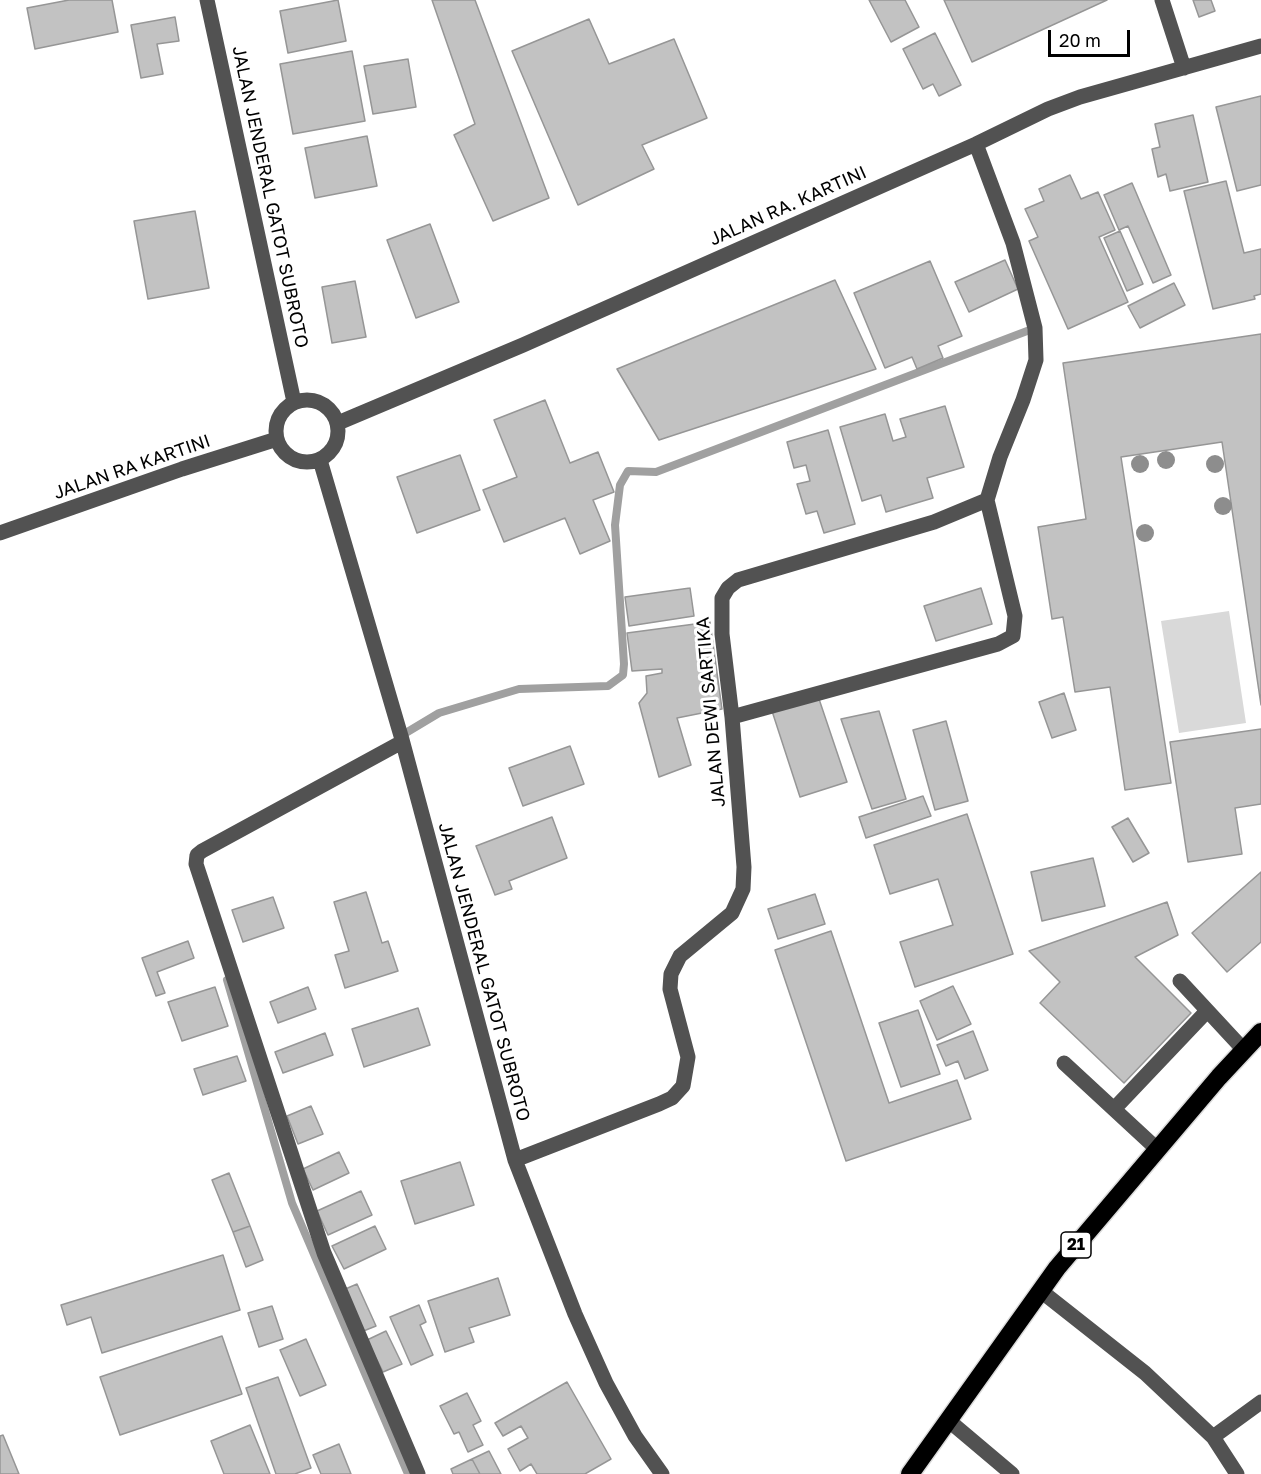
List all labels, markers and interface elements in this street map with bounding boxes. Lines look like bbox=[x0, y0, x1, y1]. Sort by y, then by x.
scale bar bbox=[1051, 18, 1134, 56]
text: 20 m bbox=[1059, 29, 1101, 51]
street label: JALAN JENDERAL GATOT SUBROTO bbox=[227, 44, 313, 350]
street label: JALAN RA. KARTINI bbox=[706, 162, 870, 250]
street label: JALAN RA KARTINI bbox=[51, 430, 213, 504]
street label: JALAN DEWI SARTIKA bbox=[692, 616, 730, 808]
street label: JALAN JENDERAL GATOT SUBROTO bbox=[434, 820, 534, 1124]
road number: 21 bbox=[1061, 1232, 1091, 1258]

